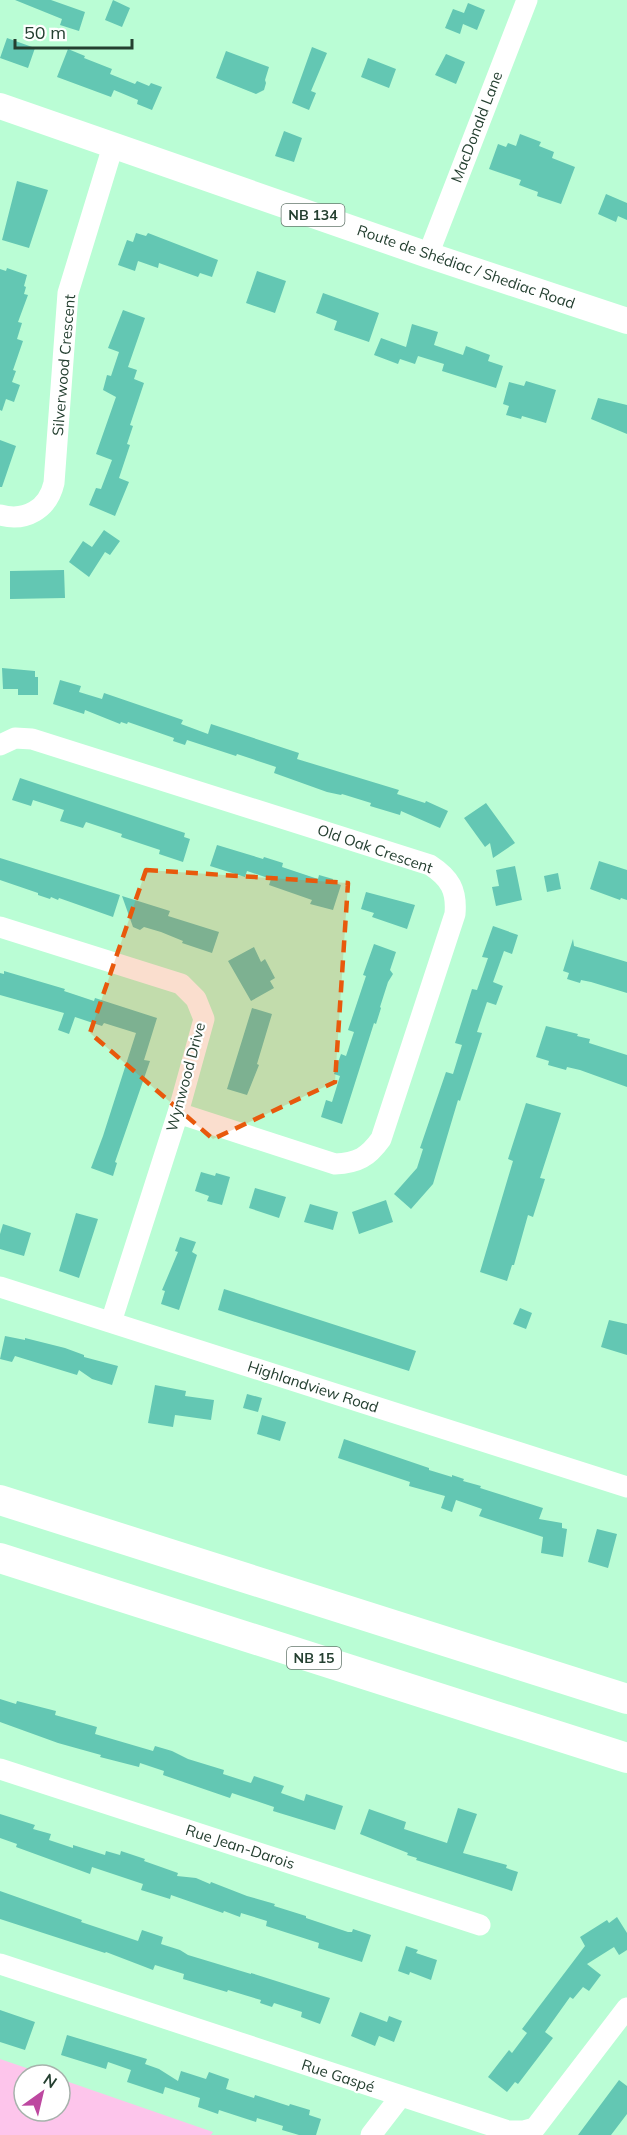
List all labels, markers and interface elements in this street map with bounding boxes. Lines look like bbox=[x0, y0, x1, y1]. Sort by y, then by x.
scale bar bbox=[15, 12, 132, 50]
text: 50 m bbox=[24, 21, 66, 44]
street label: MacDonald Lane bbox=[447, 69, 506, 185]
road number: NB 134 bbox=[282, 204, 344, 226]
street label: Route de Shédiac / Shediac Road bbox=[355, 220, 578, 313]
street label: Silverwood Crescent bbox=[48, 293, 79, 437]
street label: Old Oak Crescent bbox=[315, 820, 435, 877]
street label: Wynwood Drive bbox=[162, 1020, 209, 1133]
street label: Highlandview Road bbox=[245, 1356, 381, 1417]
road number: NB 15 bbox=[287, 1647, 341, 1669]
street label: Rue Jean-Darois bbox=[183, 1820, 297, 1873]
street label: Rue Gaspé bbox=[299, 2055, 377, 2096]
north arrow bbox=[12, 2063, 72, 2123]
text: N bbox=[40, 2069, 61, 2092]

